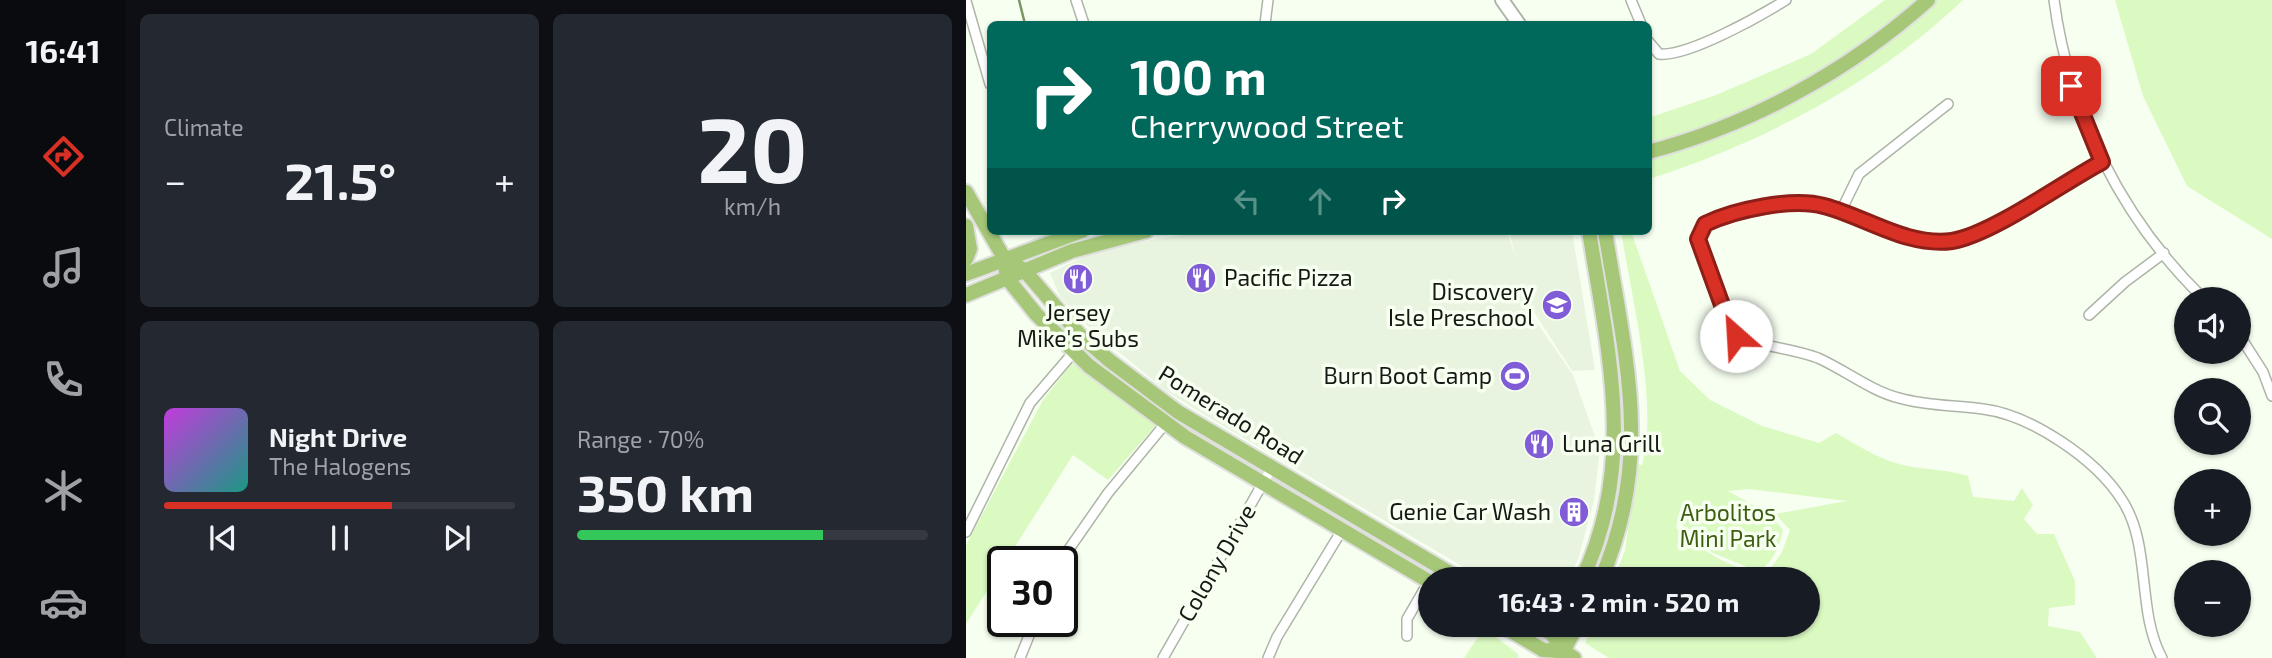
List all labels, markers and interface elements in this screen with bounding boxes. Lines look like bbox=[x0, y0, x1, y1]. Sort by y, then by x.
text: 16:41 bbox=[25, 31, 101, 69]
text: 100 m bbox=[1130, 46, 1267, 105]
icon: right bbox=[1015, 49, 1106, 140]
pin bbox=[2041, 56, 2101, 116]
icon: arrive bbox=[2052, 67, 2090, 105]
text: 20 bbox=[697, 92, 808, 201]
text: Cherrywood Street bbox=[1130, 106, 1404, 144]
text: Climate bbox=[164, 113, 244, 141]
icon: directions bbox=[39, 132, 88, 181]
text: 21.5° bbox=[284, 148, 396, 210]
text: − bbox=[164, 157, 186, 203]
text: + bbox=[494, 157, 515, 203]
icon: left bbox=[1228, 182, 1266, 220]
icon: ahead bbox=[1301, 182, 1339, 220]
icon: right bbox=[1374, 182, 1412, 220]
text: km/h bbox=[724, 192, 781, 220]
icon: music bbox=[39, 243, 88, 292]
restaurant icon: Pacific Pizza bbox=[1184, 261, 1218, 295]
restaurant icon: Jersey Mike's Subs bbox=[1061, 262, 1095, 296]
place label: Pacific Pizza bbox=[1224, 263, 1353, 291]
place label: Discovery Isle Preschool bbox=[1388, 277, 1534, 331]
map controls bbox=[2174, 287, 2251, 637]
button: sound bbox=[2174, 287, 2251, 364]
school or university icon: Discovery Isle Preschool bbox=[1540, 288, 1574, 322]
place label: Jersey Mike's Subs bbox=[1017, 298, 1139, 352]
position arrow bbox=[1699, 299, 1773, 373]
icon: phone bbox=[39, 355, 88, 404]
street label: Pomerado Road bbox=[1154, 359, 1309, 470]
sports icon: Burn Boot Camp bbox=[1498, 359, 1532, 393]
place label: Burn Boot Camp bbox=[1323, 361, 1492, 389]
button: search bbox=[2174, 378, 2251, 455]
text: Night Drive bbox=[269, 421, 407, 452]
text: Range · 70% bbox=[577, 425, 704, 453]
restaurant icon: Luna Grill bbox=[1522, 427, 1556, 461]
place label: Luna Grill bbox=[1562, 429, 1661, 457]
text: The Halogens bbox=[269, 452, 411, 480]
text: 350 km bbox=[577, 460, 754, 522]
icon: climate bbox=[39, 466, 88, 515]
button: + bbox=[2174, 469, 2251, 546]
building icon: Genie Car Wash bbox=[1557, 495, 1591, 529]
place label: Genie Car Wash bbox=[1389, 497, 1551, 525]
park label: Arbolitos Mini Park bbox=[1679, 498, 1777, 552]
street label: Colony Drive bbox=[1171, 499, 1261, 626]
icon: previous bbox=[204, 519, 242, 557]
icon: pause bbox=[321, 519, 359, 557]
icon: next bbox=[438, 519, 476, 557]
speed limit sign: 30 bbox=[987, 546, 1078, 637]
button: − bbox=[2174, 560, 2251, 637]
icon: car bbox=[39, 578, 88, 627]
text: 16:43 · 2 min · 520 m bbox=[1499, 586, 1739, 617]

